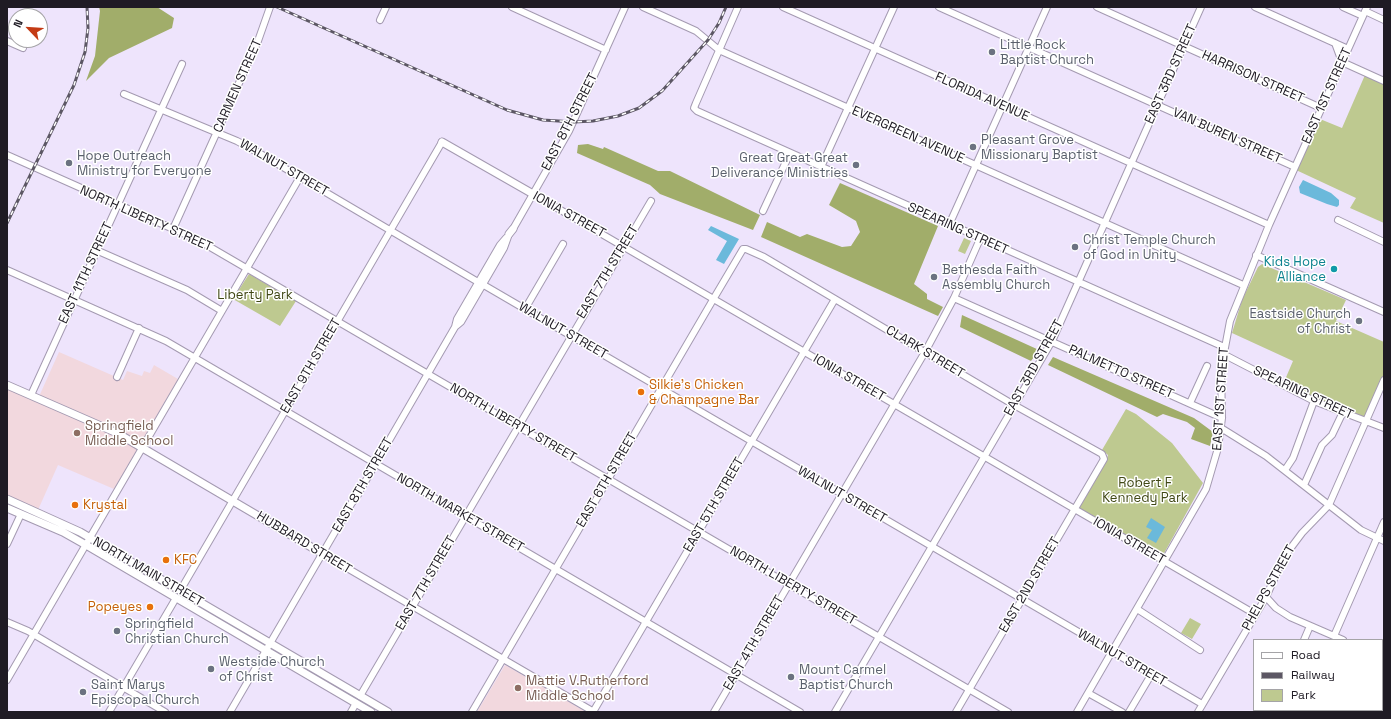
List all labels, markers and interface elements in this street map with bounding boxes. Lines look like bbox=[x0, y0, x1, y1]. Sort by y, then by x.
north arrow bbox=[8, 8, 48, 48]
text: N bbox=[10, 17, 26, 30]
street label: EAST 3RD STREET bbox=[1142, 22, 1200, 126]
street label: CARMEN STREET bbox=[210, 37, 266, 135]
place label: Little Rock Baptist Church bbox=[1000, 37, 1094, 68]
street label: EAST 1ST STREET bbox=[1299, 45, 1355, 147]
marker: Little Rock Baptist Church bbox=[987, 47, 997, 57]
street label: HARRISON STREET bbox=[1199, 47, 1307, 107]
street label: FLORIDA AVENUE bbox=[932, 69, 1032, 125]
street label: EAST 8TH STREET bbox=[539, 71, 601, 173]
street label: EVERGREEN AVENUE bbox=[849, 103, 967, 167]
street label: VAN BUREN STREET bbox=[1170, 105, 1284, 167]
place label: Pleasant Grove Missionary Baptist bbox=[981, 132, 1098, 163]
street label: WALNUT STREET bbox=[237, 136, 331, 200]
marker: Pleasant Grove Missionary Baptist bbox=[968, 142, 978, 152]
place label: Hope Outreach Ministry for Everyone bbox=[77, 148, 211, 179]
place label: Great Great Great Deliverance Ministries bbox=[711, 150, 848, 181]
marker: Hope Outreach Ministry for Everyone bbox=[64, 158, 74, 168]
marker: Great Great Great Deliverance Ministries bbox=[851, 160, 861, 170]
street label: NORTH LIBERTY STREET bbox=[77, 183, 215, 255]
street label: IONIA STREET bbox=[530, 189, 608, 241]
street label: SPEARING STREET bbox=[905, 200, 1011, 258]
street label: EAST 11TH STREET bbox=[56, 220, 116, 326]
street label: EAST 7TH STREET bbox=[574, 222, 642, 322]
place label: Christ Temple Church of God in Unity bbox=[1083, 232, 1216, 263]
marker: Christ Temple Church of God in Unity bbox=[1070, 242, 1080, 252]
place label: Kids Hope Alliance bbox=[1264, 254, 1326, 285]
place label: Bethesda Faith Assembly Church bbox=[942, 262, 1050, 293]
marker: Kids Hope Alliance bbox=[1329, 264, 1339, 274]
marker: Bethesda Faith Assembly Church bbox=[929, 272, 939, 282]
park label: Liberty Park bbox=[217, 287, 293, 303]
street label: WALNUT STREET bbox=[516, 299, 610, 363]
place label: Eastside Church of Christ bbox=[1250, 306, 1351, 337]
street label: EAST 9TH STREET bbox=[277, 316, 345, 416]
marker: Eastside Church of Christ bbox=[1354, 316, 1364, 326]
street label: EAST 3RD STREET bbox=[1001, 317, 1067, 419]
street label: CLARK STREET bbox=[883, 322, 967, 382]
street label: PALMETTO STREET bbox=[1066, 342, 1176, 402]
street label: EAST 1ST STREET bbox=[1210, 347, 1232, 451]
street label: IONIA STREET bbox=[810, 351, 888, 405]
street label: SPEARING STREET bbox=[1250, 363, 1356, 423]
place label: Silkie's Chicken & Champagne Bar bbox=[649, 377, 759, 408]
street label: NORTH LIBERTY STREET bbox=[447, 380, 579, 466]
marker: Silkie's Chicken & Champagne Bar bbox=[636, 387, 646, 397]
place label: Springfield Middle School bbox=[85, 418, 173, 449]
marker: Springfield Middle School bbox=[72, 428, 82, 438]
street label: EAST 6TH STREET bbox=[573, 430, 641, 530]
street label: EAST 8TH STREET bbox=[329, 435, 397, 535]
street label: EAST 5TH STREET bbox=[680, 455, 748, 555]
street label: WALNUT STREET bbox=[795, 463, 889, 527]
street label: NORTH MARKET STREET bbox=[394, 470, 526, 556]
park label: Robert F Kennedy Park bbox=[1102, 475, 1188, 506]
place label: Krystal bbox=[83, 497, 127, 513]
marker: Krystal bbox=[70, 500, 80, 510]
street label: HUBBARD STREET bbox=[254, 508, 354, 578]
street label: IONIA STREET bbox=[1090, 514, 1168, 568]
street label: EAST 7TH STREET bbox=[393, 533, 459, 633]
street label: NORTH MAIN STREET bbox=[90, 534, 206, 610]
street label: EAST 2ND STREET bbox=[996, 534, 1064, 636]
street label: PHELPS STREET bbox=[1239, 542, 1299, 634]
street label: NORTH LIBERTY STREET bbox=[727, 543, 859, 629]
place label: KFC bbox=[174, 552, 197, 568]
marker: KFC bbox=[161, 555, 171, 565]
street label: EAST 4TH STREET bbox=[720, 593, 788, 693]
place label: Popeyes bbox=[88, 599, 142, 615]
marker: Popeyes bbox=[145, 602, 155, 612]
place label: Springfield Christian Church bbox=[125, 616, 229, 647]
marker: Springfield Christian Church bbox=[112, 626, 122, 636]
street label: WALNUT STREET bbox=[1075, 626, 1169, 690]
legend bbox=[1253, 639, 1383, 711]
text: Road bbox=[1291, 647, 1320, 663]
place label: Westside Church of Christ bbox=[219, 654, 325, 685]
place label: Mount Carmel Baptist Church bbox=[799, 662, 893, 693]
marker: Westside Church of Christ bbox=[206, 664, 216, 674]
text: Railway bbox=[1291, 667, 1335, 683]
marker: Mount Carmel Baptist Church bbox=[786, 672, 796, 682]
place label: Mattie V.Rutherford Middle School bbox=[526, 673, 649, 704]
place label: Saint Marys Episcopal Church bbox=[91, 677, 199, 708]
marker: Mattie V.Rutherford Middle School bbox=[513, 683, 523, 693]
marker: Saint Marys Episcopal Church bbox=[78, 687, 88, 697]
text: Park bbox=[1291, 687, 1316, 703]

